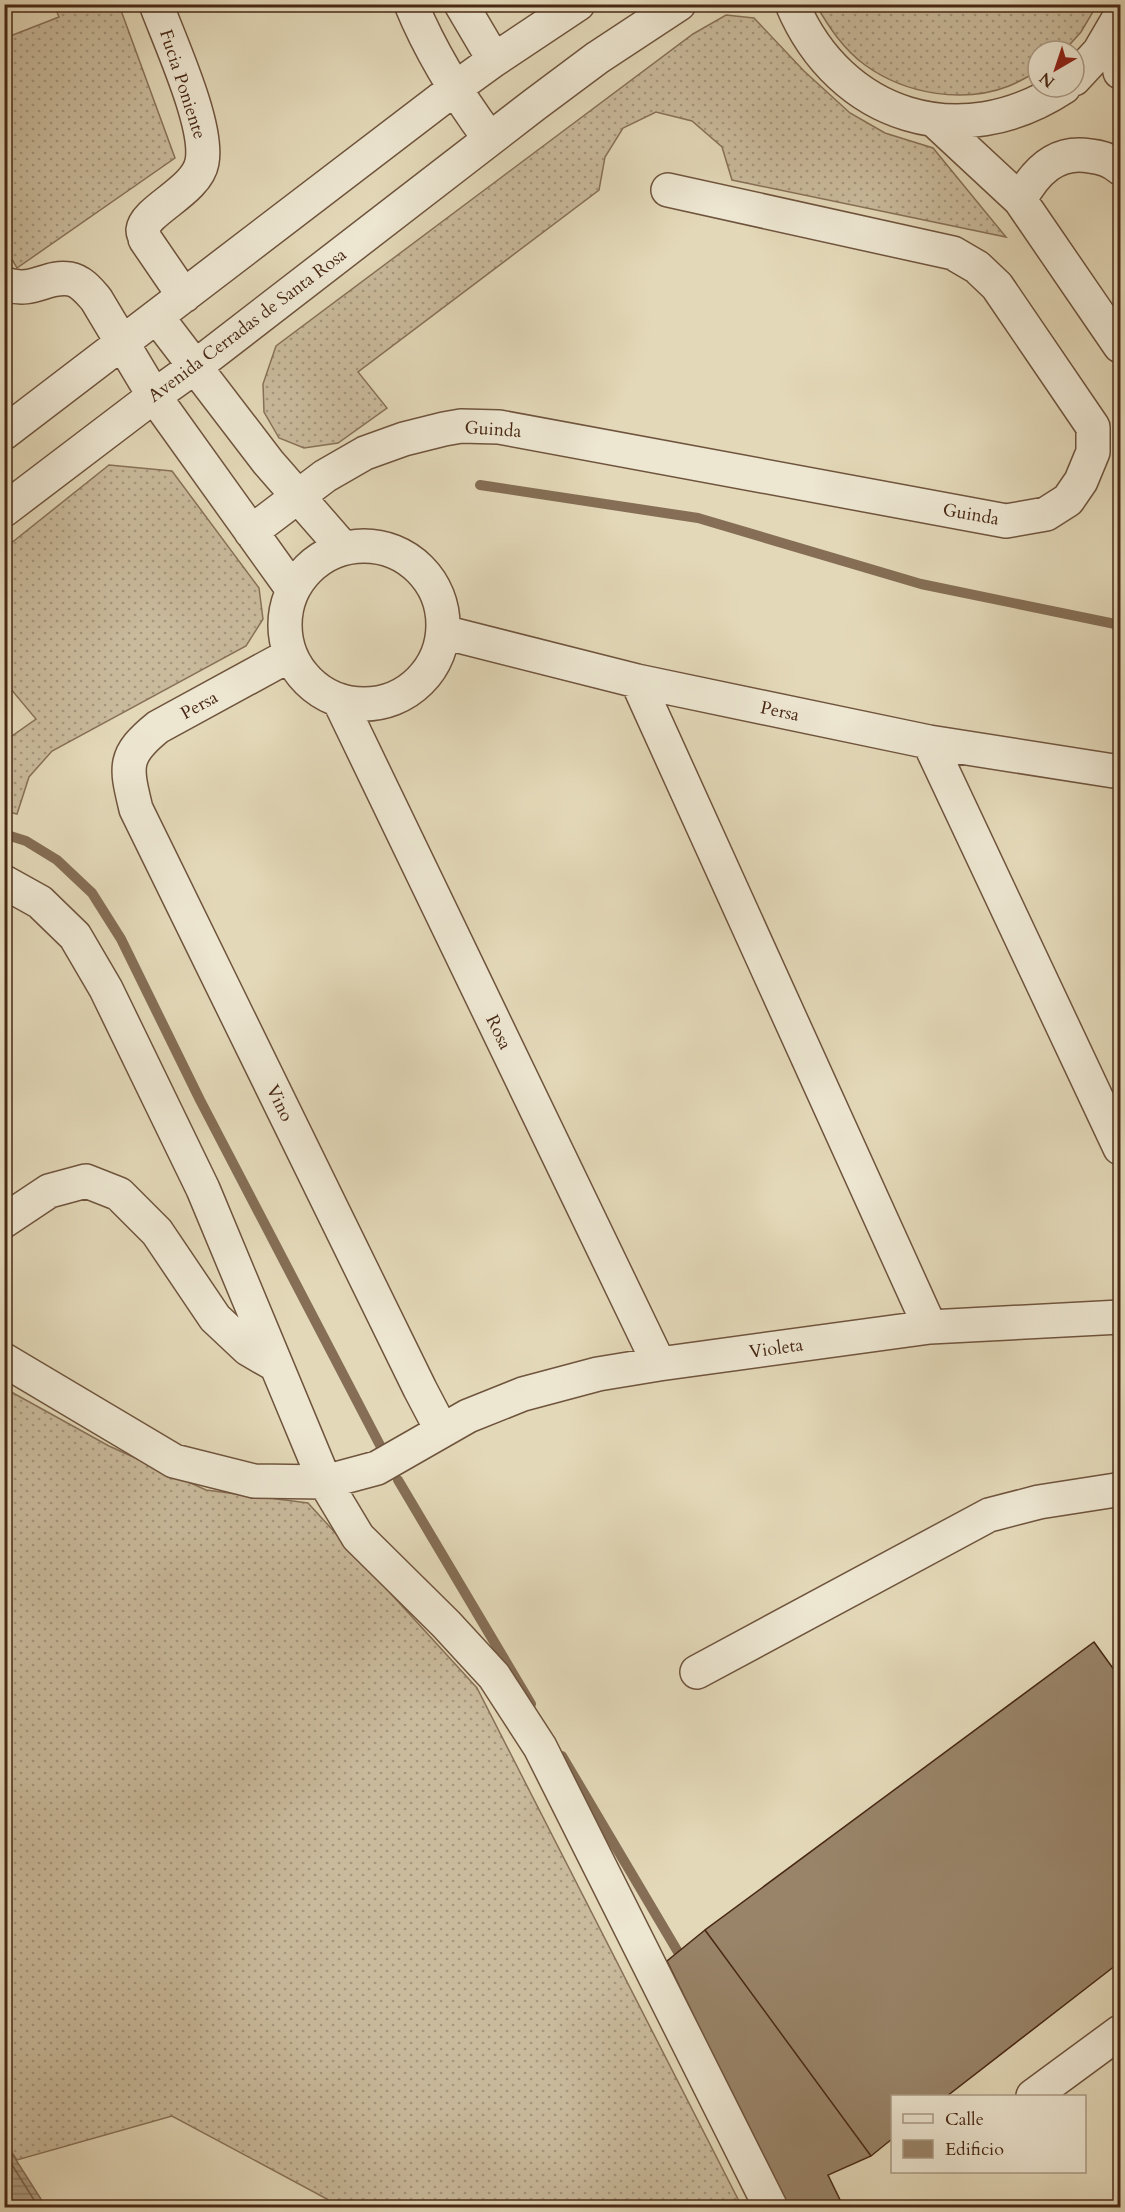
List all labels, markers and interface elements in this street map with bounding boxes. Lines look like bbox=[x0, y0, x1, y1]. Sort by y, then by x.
street label: Fucia Poniente bbox=[153, 26, 212, 142]
north arrow bbox=[1026, 39, 1086, 99]
text: N bbox=[1035, 67, 1060, 93]
street label: Avenida Cerradas de Santa Rosa bbox=[143, 242, 352, 408]
street label: Guinda bbox=[464, 415, 522, 444]
street label: Guinda bbox=[941, 497, 1001, 532]
street label: Persa bbox=[176, 685, 223, 726]
street label: Persa bbox=[758, 695, 802, 728]
street label: Rosa bbox=[479, 1011, 518, 1054]
street label: Vino bbox=[260, 1081, 299, 1126]
street label: Violeta bbox=[747, 1332, 805, 1365]
legend bbox=[891, 2095, 1086, 2173]
text: Calle bbox=[945, 2107, 984, 2132]
text: Edificio bbox=[945, 2137, 1004, 2162]

